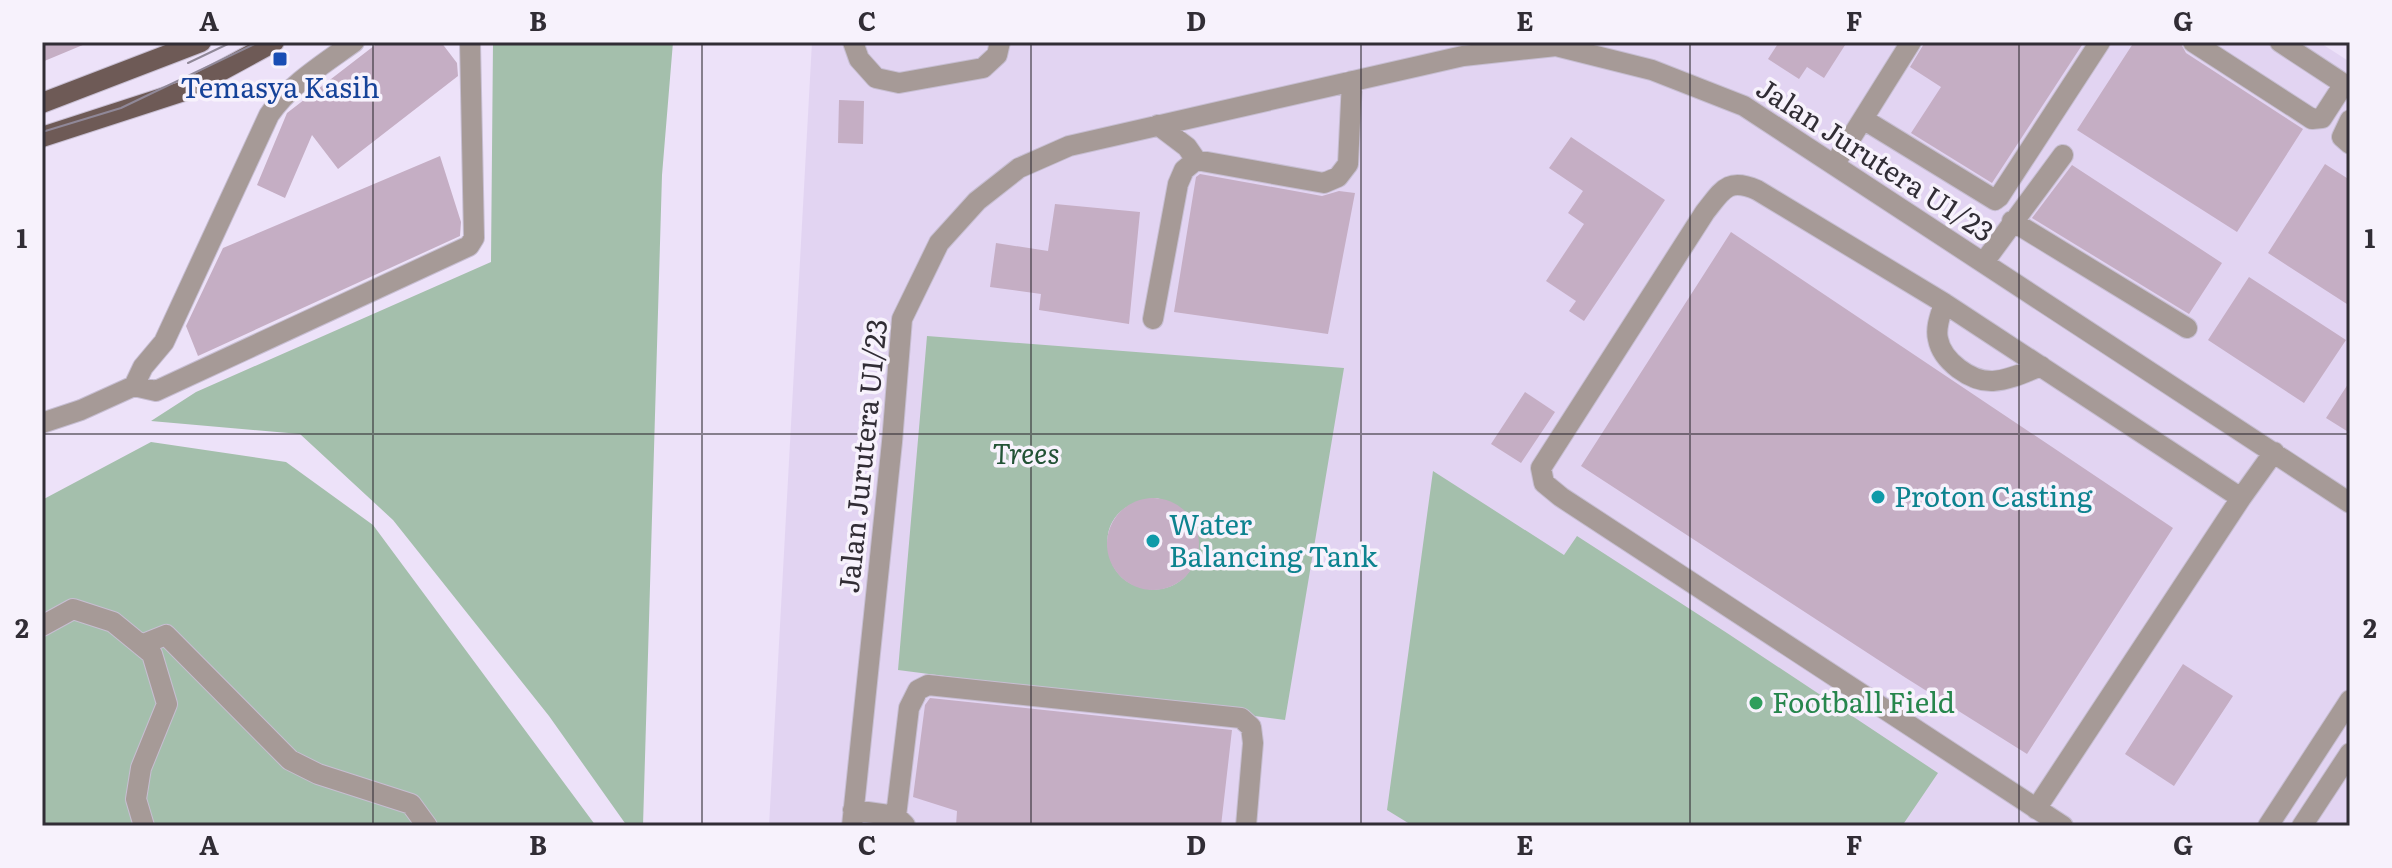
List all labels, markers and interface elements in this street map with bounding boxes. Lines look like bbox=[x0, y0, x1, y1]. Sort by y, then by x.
text: A bbox=[199, 0, 219, 39]
text: B bbox=[529, 0, 547, 39]
text: C bbox=[858, 0, 876, 39]
text: D bbox=[1186, 0, 1206, 39]
text: E bbox=[1516, 0, 1534, 39]
text: F bbox=[1846, 0, 1862, 39]
text: G bbox=[2173, 0, 2193, 39]
marker: Temasya Kasih bbox=[271, 50, 289, 68]
place label: Temasya Kasih bbox=[180, 65, 380, 107]
street label: Jalan Jurutera U1/23 bbox=[1749, 66, 2003, 251]
text: 1 bbox=[17, 217, 28, 256]
text: 1 bbox=[2365, 217, 2376, 256]
street label: Jalan Jurutera U1/23 bbox=[826, 317, 896, 595]
park label: Trees bbox=[992, 431, 1060, 473]
place label: Proton Casting bbox=[1894, 474, 2093, 516]
marker: Proton Casting bbox=[1869, 488, 1887, 506]
place label: Water Balancing Tank bbox=[1169, 502, 1378, 576]
marker: Water Balancing Tank bbox=[1144, 532, 1162, 550]
text: 2 bbox=[15, 607, 29, 646]
text: 2 bbox=[2363, 607, 2377, 646]
place label: Football Field bbox=[1772, 680, 1955, 722]
marker: Football Field bbox=[1747, 694, 1765, 712]
text: A bbox=[199, 824, 219, 863]
text: B bbox=[529, 824, 547, 863]
text: C bbox=[858, 824, 876, 863]
text: D bbox=[1186, 824, 1206, 863]
text: E bbox=[1516, 824, 1534, 863]
text: F bbox=[1846, 824, 1862, 863]
text: G bbox=[2173, 824, 2193, 863]

